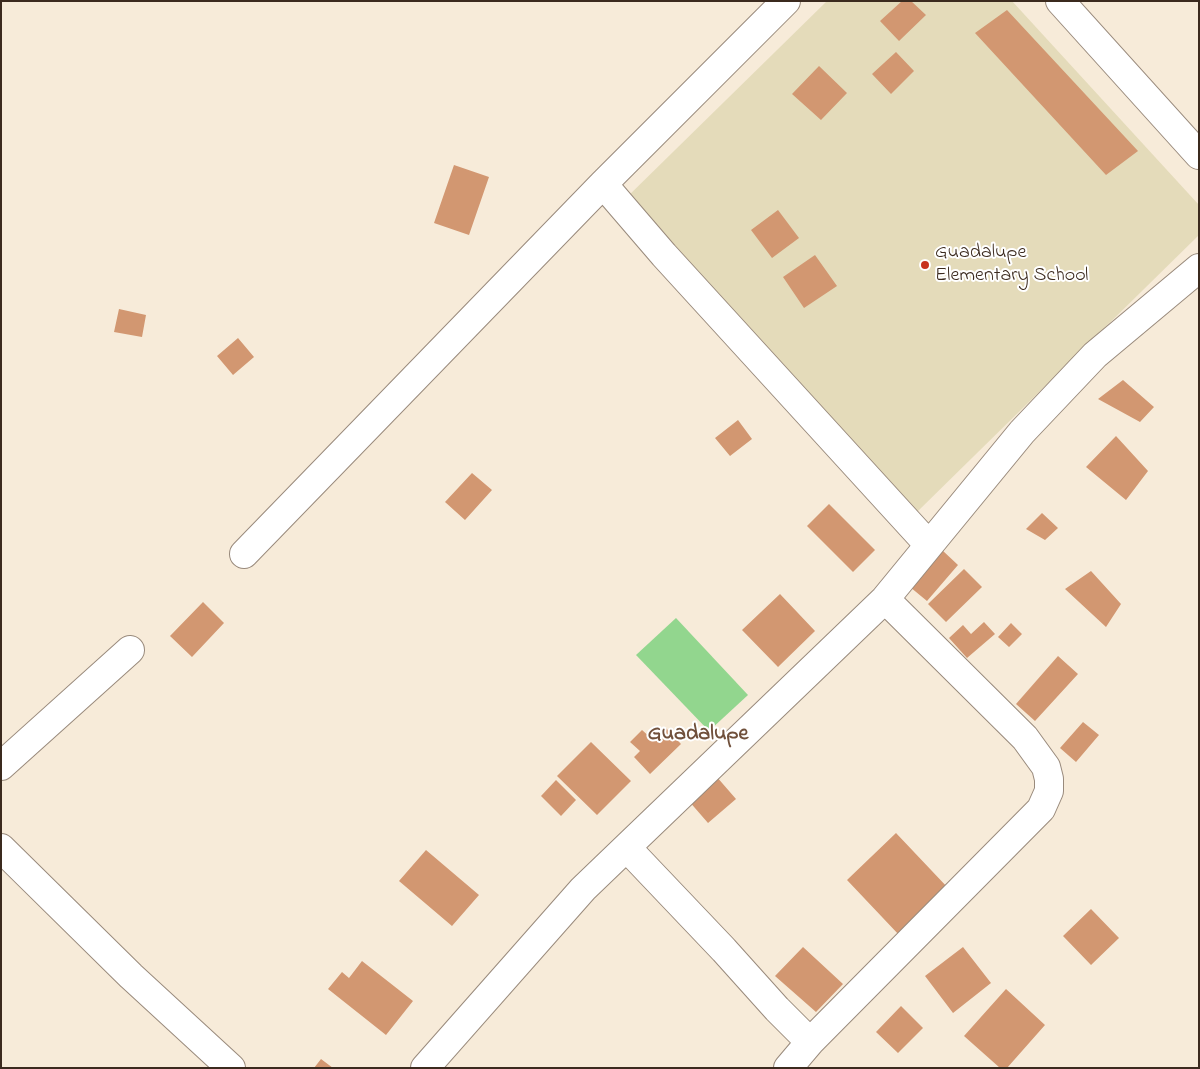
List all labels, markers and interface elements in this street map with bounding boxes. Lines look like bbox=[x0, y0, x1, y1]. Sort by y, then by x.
place label: Guadalupe Elementary School bbox=[935, 242, 1088, 289]
marker: Guadalupe Elementary School bbox=[919, 259, 931, 271]
district label: Guadalupe bbox=[648, 722, 748, 748]

